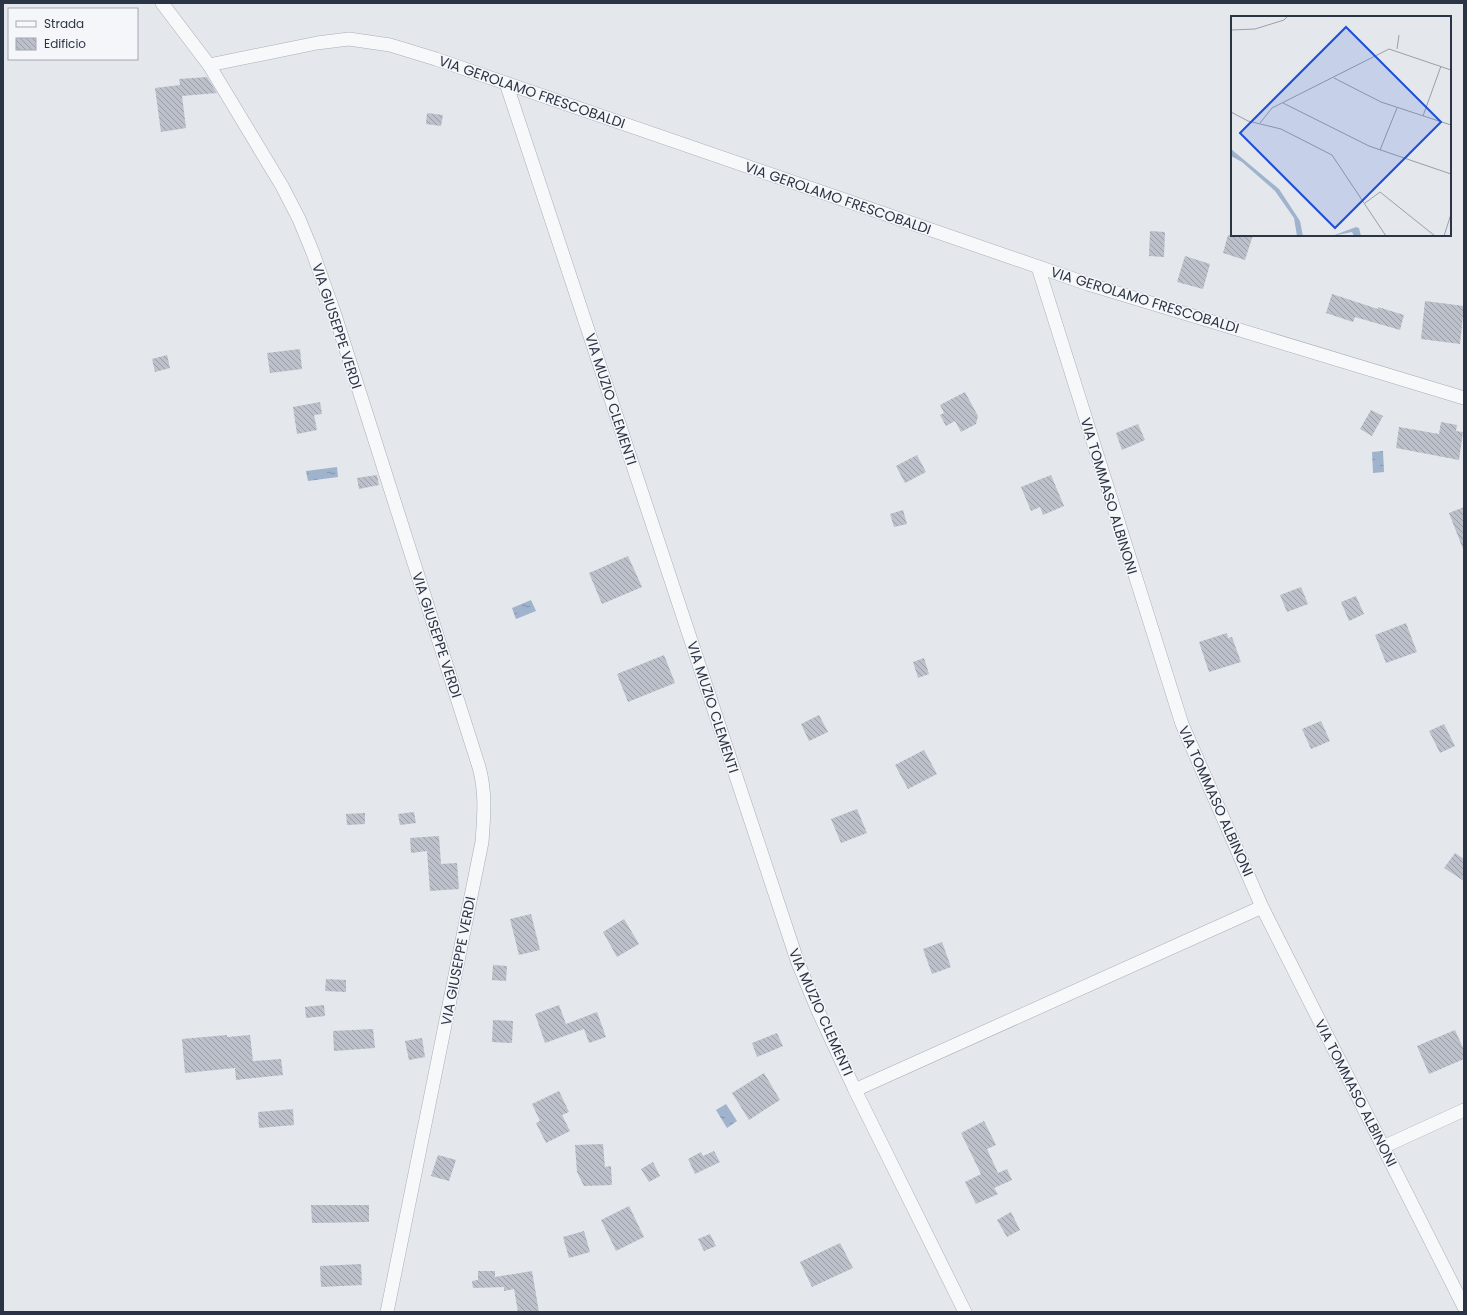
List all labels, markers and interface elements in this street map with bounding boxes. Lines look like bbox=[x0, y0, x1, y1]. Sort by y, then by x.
legend bbox=[8, 8, 138, 60]
text: Strada bbox=[44, 15, 84, 32]
inset map bbox=[1231, 16, 1451, 236]
text: Edificio bbox=[44, 35, 86, 52]
street label: VIA GEROLAMO FRESCOBALDI bbox=[436, 51, 628, 133]
street label: VIA GEROLAMO FRESCOBALDI bbox=[742, 157, 934, 239]
street label: VIA GIUSEPPE VERDI bbox=[307, 261, 367, 391]
street label: VIA GEROLAMO FRESCOBALDI bbox=[1048, 262, 1242, 338]
street label: VIA MUZIO CLEMENTI bbox=[580, 331, 642, 467]
street label: VIA TOMMASO ALBINONI bbox=[1076, 415, 1142, 577]
street label: VIA GIUSEPPE VERDI bbox=[407, 570, 467, 700]
street label: VIA MUZIO CLEMENTI bbox=[682, 639, 744, 775]
street label: VIA TOMMASO ALBINONI bbox=[1174, 723, 1258, 879]
street label: VIA GIUSEPPE VERDI bbox=[436, 895, 480, 1027]
street label: VIA MUZIO CLEMENTI bbox=[784, 945, 858, 1079]
street label: VIA TOMMASO ALBINONI bbox=[1310, 1016, 1402, 1170]

